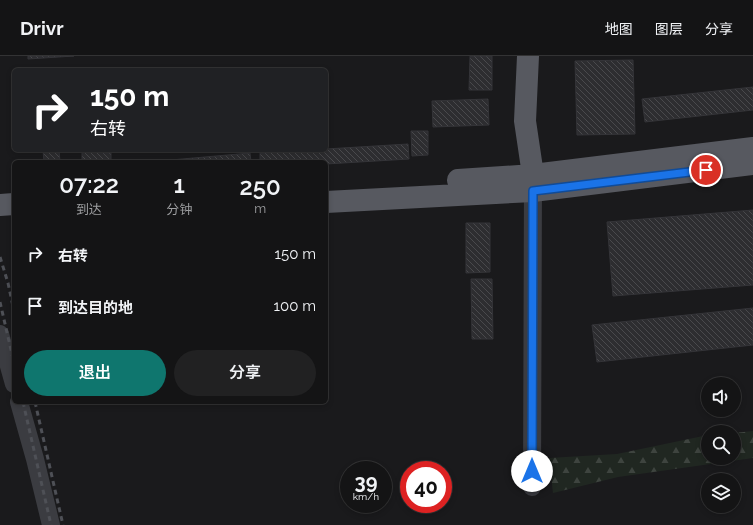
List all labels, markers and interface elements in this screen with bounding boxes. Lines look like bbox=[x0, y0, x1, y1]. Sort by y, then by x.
text: Drivr bbox=[20, 17, 64, 39]
text: 地图 bbox=[605, 21, 633, 37]
text: 图层 bbox=[655, 21, 683, 37]
text: 分享 bbox=[705, 21, 733, 37]
text: 150 m bbox=[90, 80, 169, 113]
icon: right bbox=[24, 84, 76, 136]
text: 右转 bbox=[90, 118, 126, 139]
pin bbox=[689, 153, 723, 187]
icon: arrive bbox=[695, 159, 717, 181]
text: 07:22 bbox=[59, 170, 119, 199]
text: 1 bbox=[174, 170, 185, 199]
text: 250 bbox=[240, 172, 281, 201]
text: m bbox=[254, 201, 266, 216]
text: 到达 bbox=[76, 202, 102, 217]
text: 分钟 bbox=[166, 202, 192, 217]
icon: right bbox=[24, 243, 46, 265]
text: 150 m bbox=[275, 245, 316, 263]
text: 右转 bbox=[58, 247, 88, 265]
icon: arrive bbox=[24, 295, 46, 317]
text: 100 m bbox=[274, 297, 316, 315]
text: 到达目的地 bbox=[58, 299, 133, 317]
button: 退出 bbox=[24, 350, 166, 396]
button: 分享 bbox=[174, 350, 316, 396]
map controls bbox=[701, 377, 741, 513]
button: sound bbox=[701, 377, 741, 417]
button: search bbox=[701, 425, 741, 465]
position arrow bbox=[511, 450, 553, 492]
speed limit sign: 40 bbox=[400, 461, 452, 513]
text: 39 bbox=[355, 470, 377, 494]
button: layers bbox=[701, 473, 741, 513]
text: km/h bbox=[353, 491, 379, 502]

